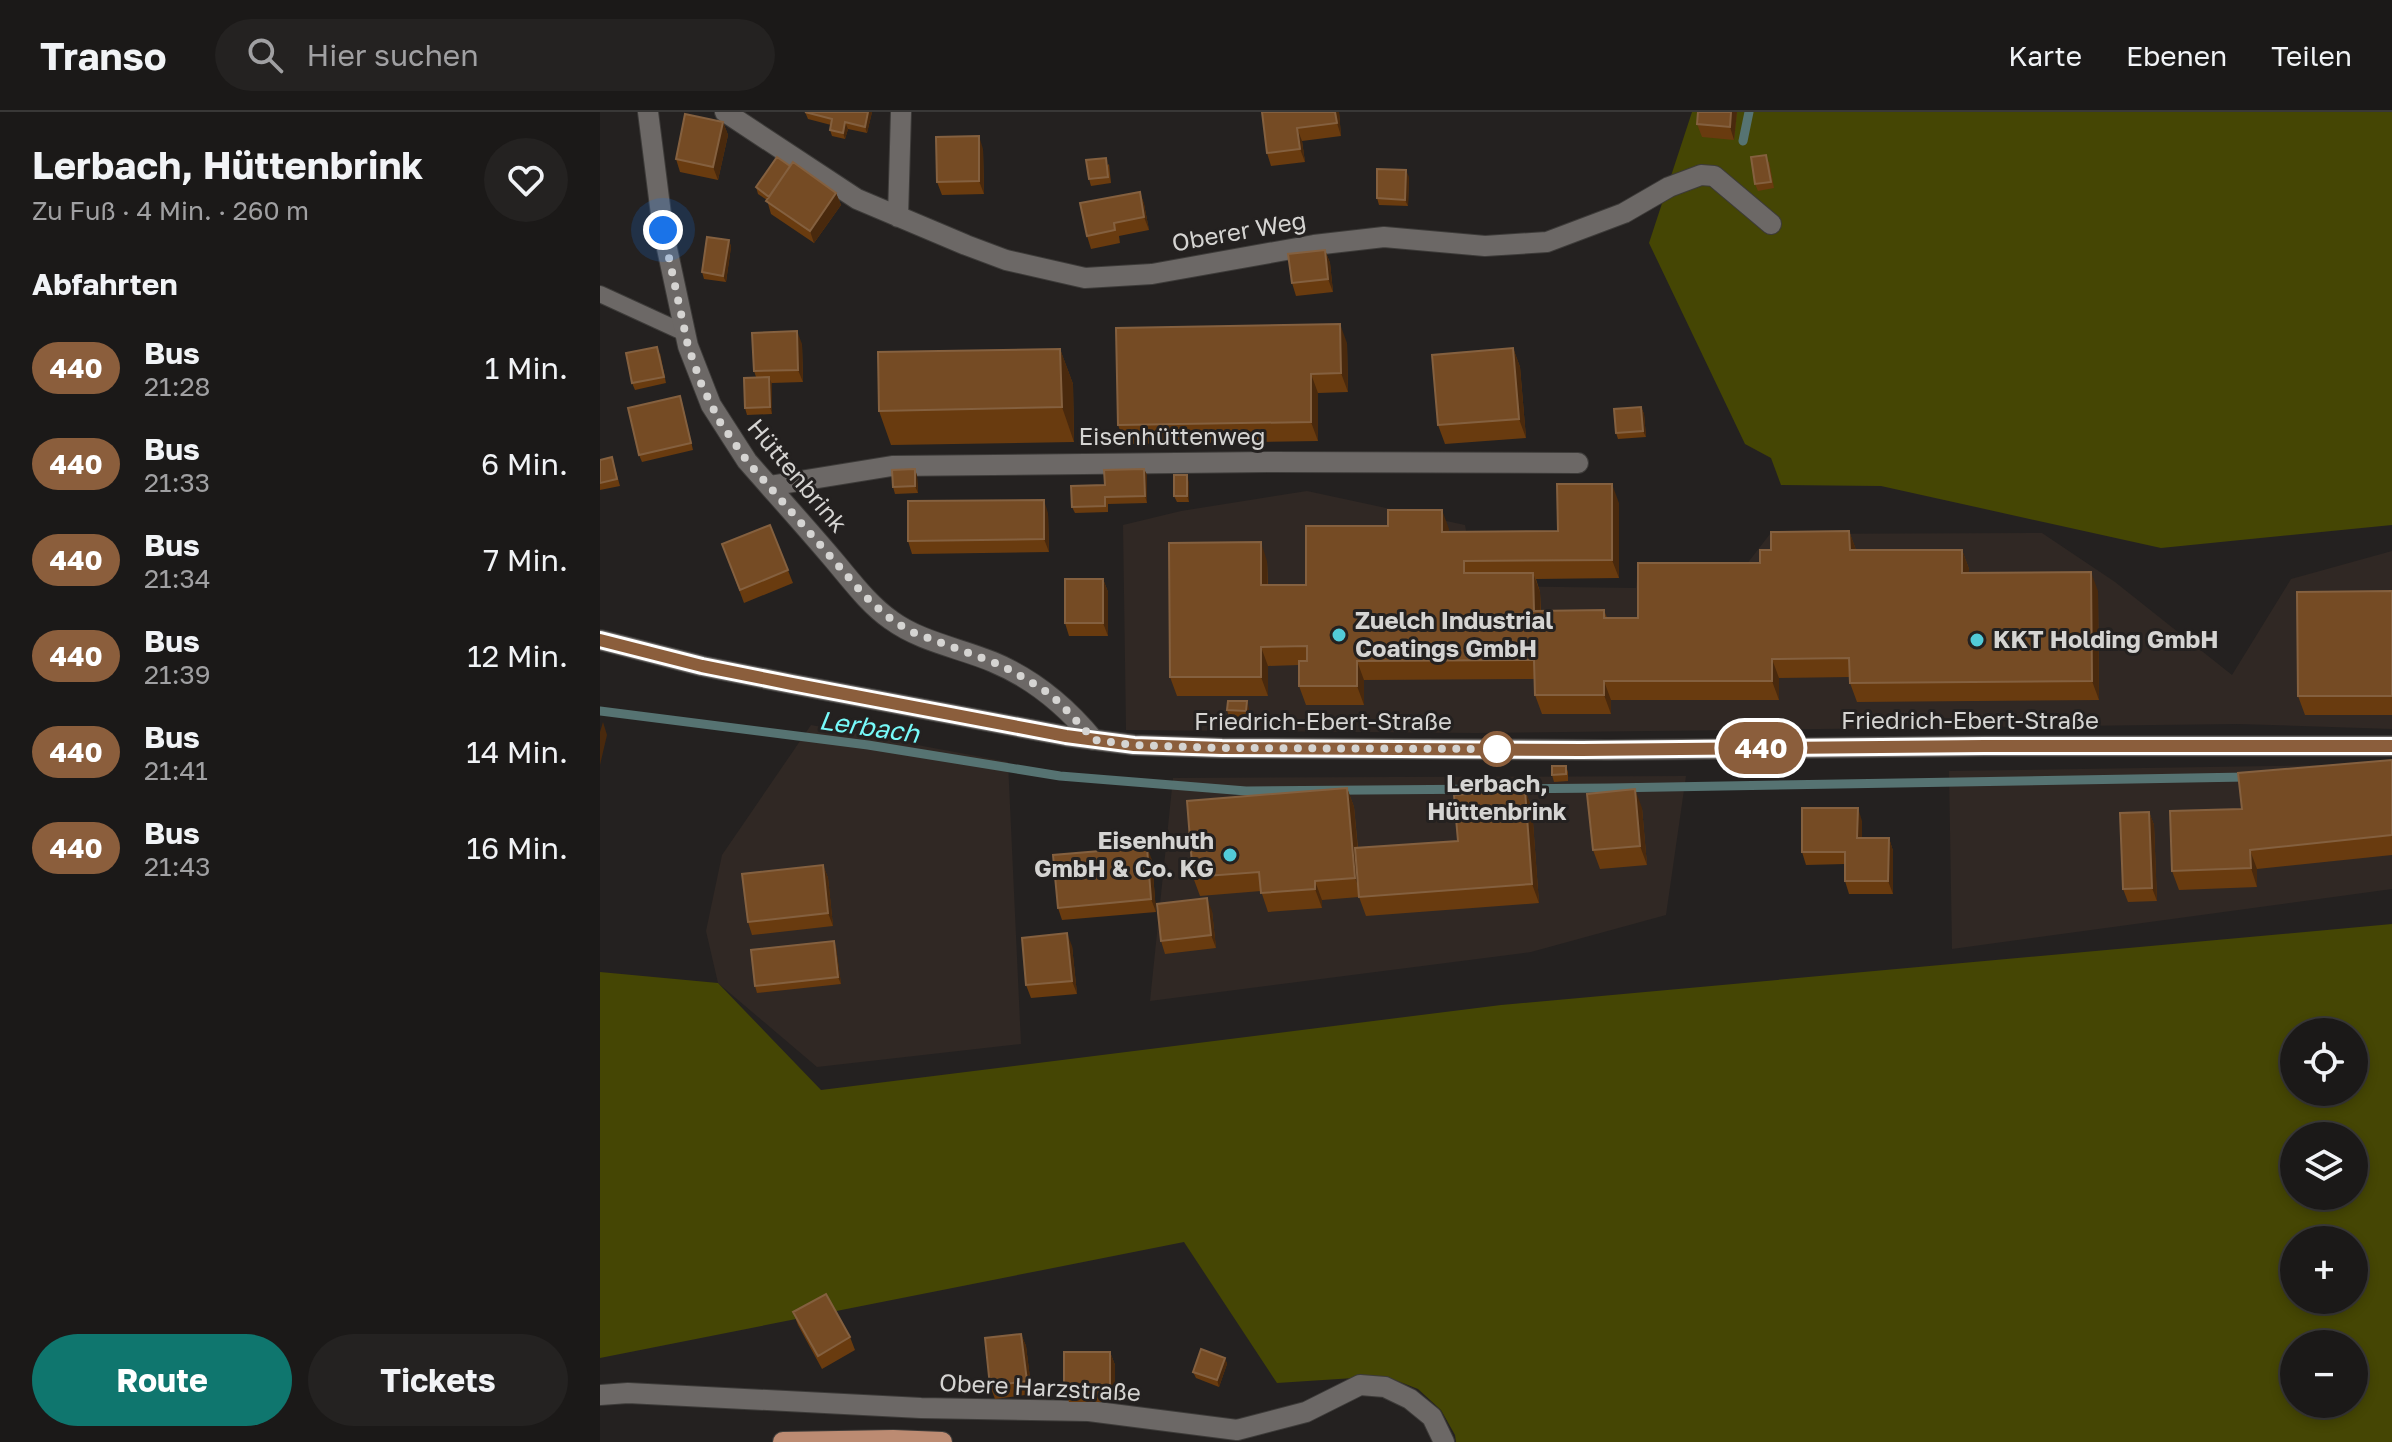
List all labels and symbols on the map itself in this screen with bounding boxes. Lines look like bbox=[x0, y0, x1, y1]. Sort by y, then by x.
street label: Oberer Weg bbox=[1169, 204, 1308, 257]
your location bbox=[643, 210, 683, 250]
street label: Hüttenbrink bbox=[742, 412, 854, 538]
street label: Eisenhüttenweg bbox=[1078, 421, 1266, 450]
place label: Zuelch Industrial Coatings GmbH bbox=[1355, 605, 1553, 662]
place label: KKT Holding GmbH bbox=[1993, 624, 2218, 653]
marker: Zuelch Industrial Coatings GmbH bbox=[1330, 626, 1348, 644]
marker: KKT Holding GmbH bbox=[1968, 631, 1986, 649]
water label: Lerbach bbox=[817, 704, 922, 749]
street label: Friedrich-Ebert-Straße bbox=[1841, 705, 2099, 734]
street label: Friedrich-Ebert-Straße bbox=[1194, 706, 1452, 735]
line badge: 440 bbox=[1715, 722, 1807, 774]
marker: Lerbach, Hüttenbrink bbox=[1480, 732, 1514, 766]
place label: Lerbach, Hüttenbrink bbox=[1427, 768, 1567, 825]
place label: Eisenhuth GmbH & Co. KG bbox=[1034, 825, 1214, 882]
marker: Eisenhuth GmbH & Co. KG bbox=[1221, 846, 1239, 864]
street label: Obere Harzstraße bbox=[938, 1367, 1142, 1406]

